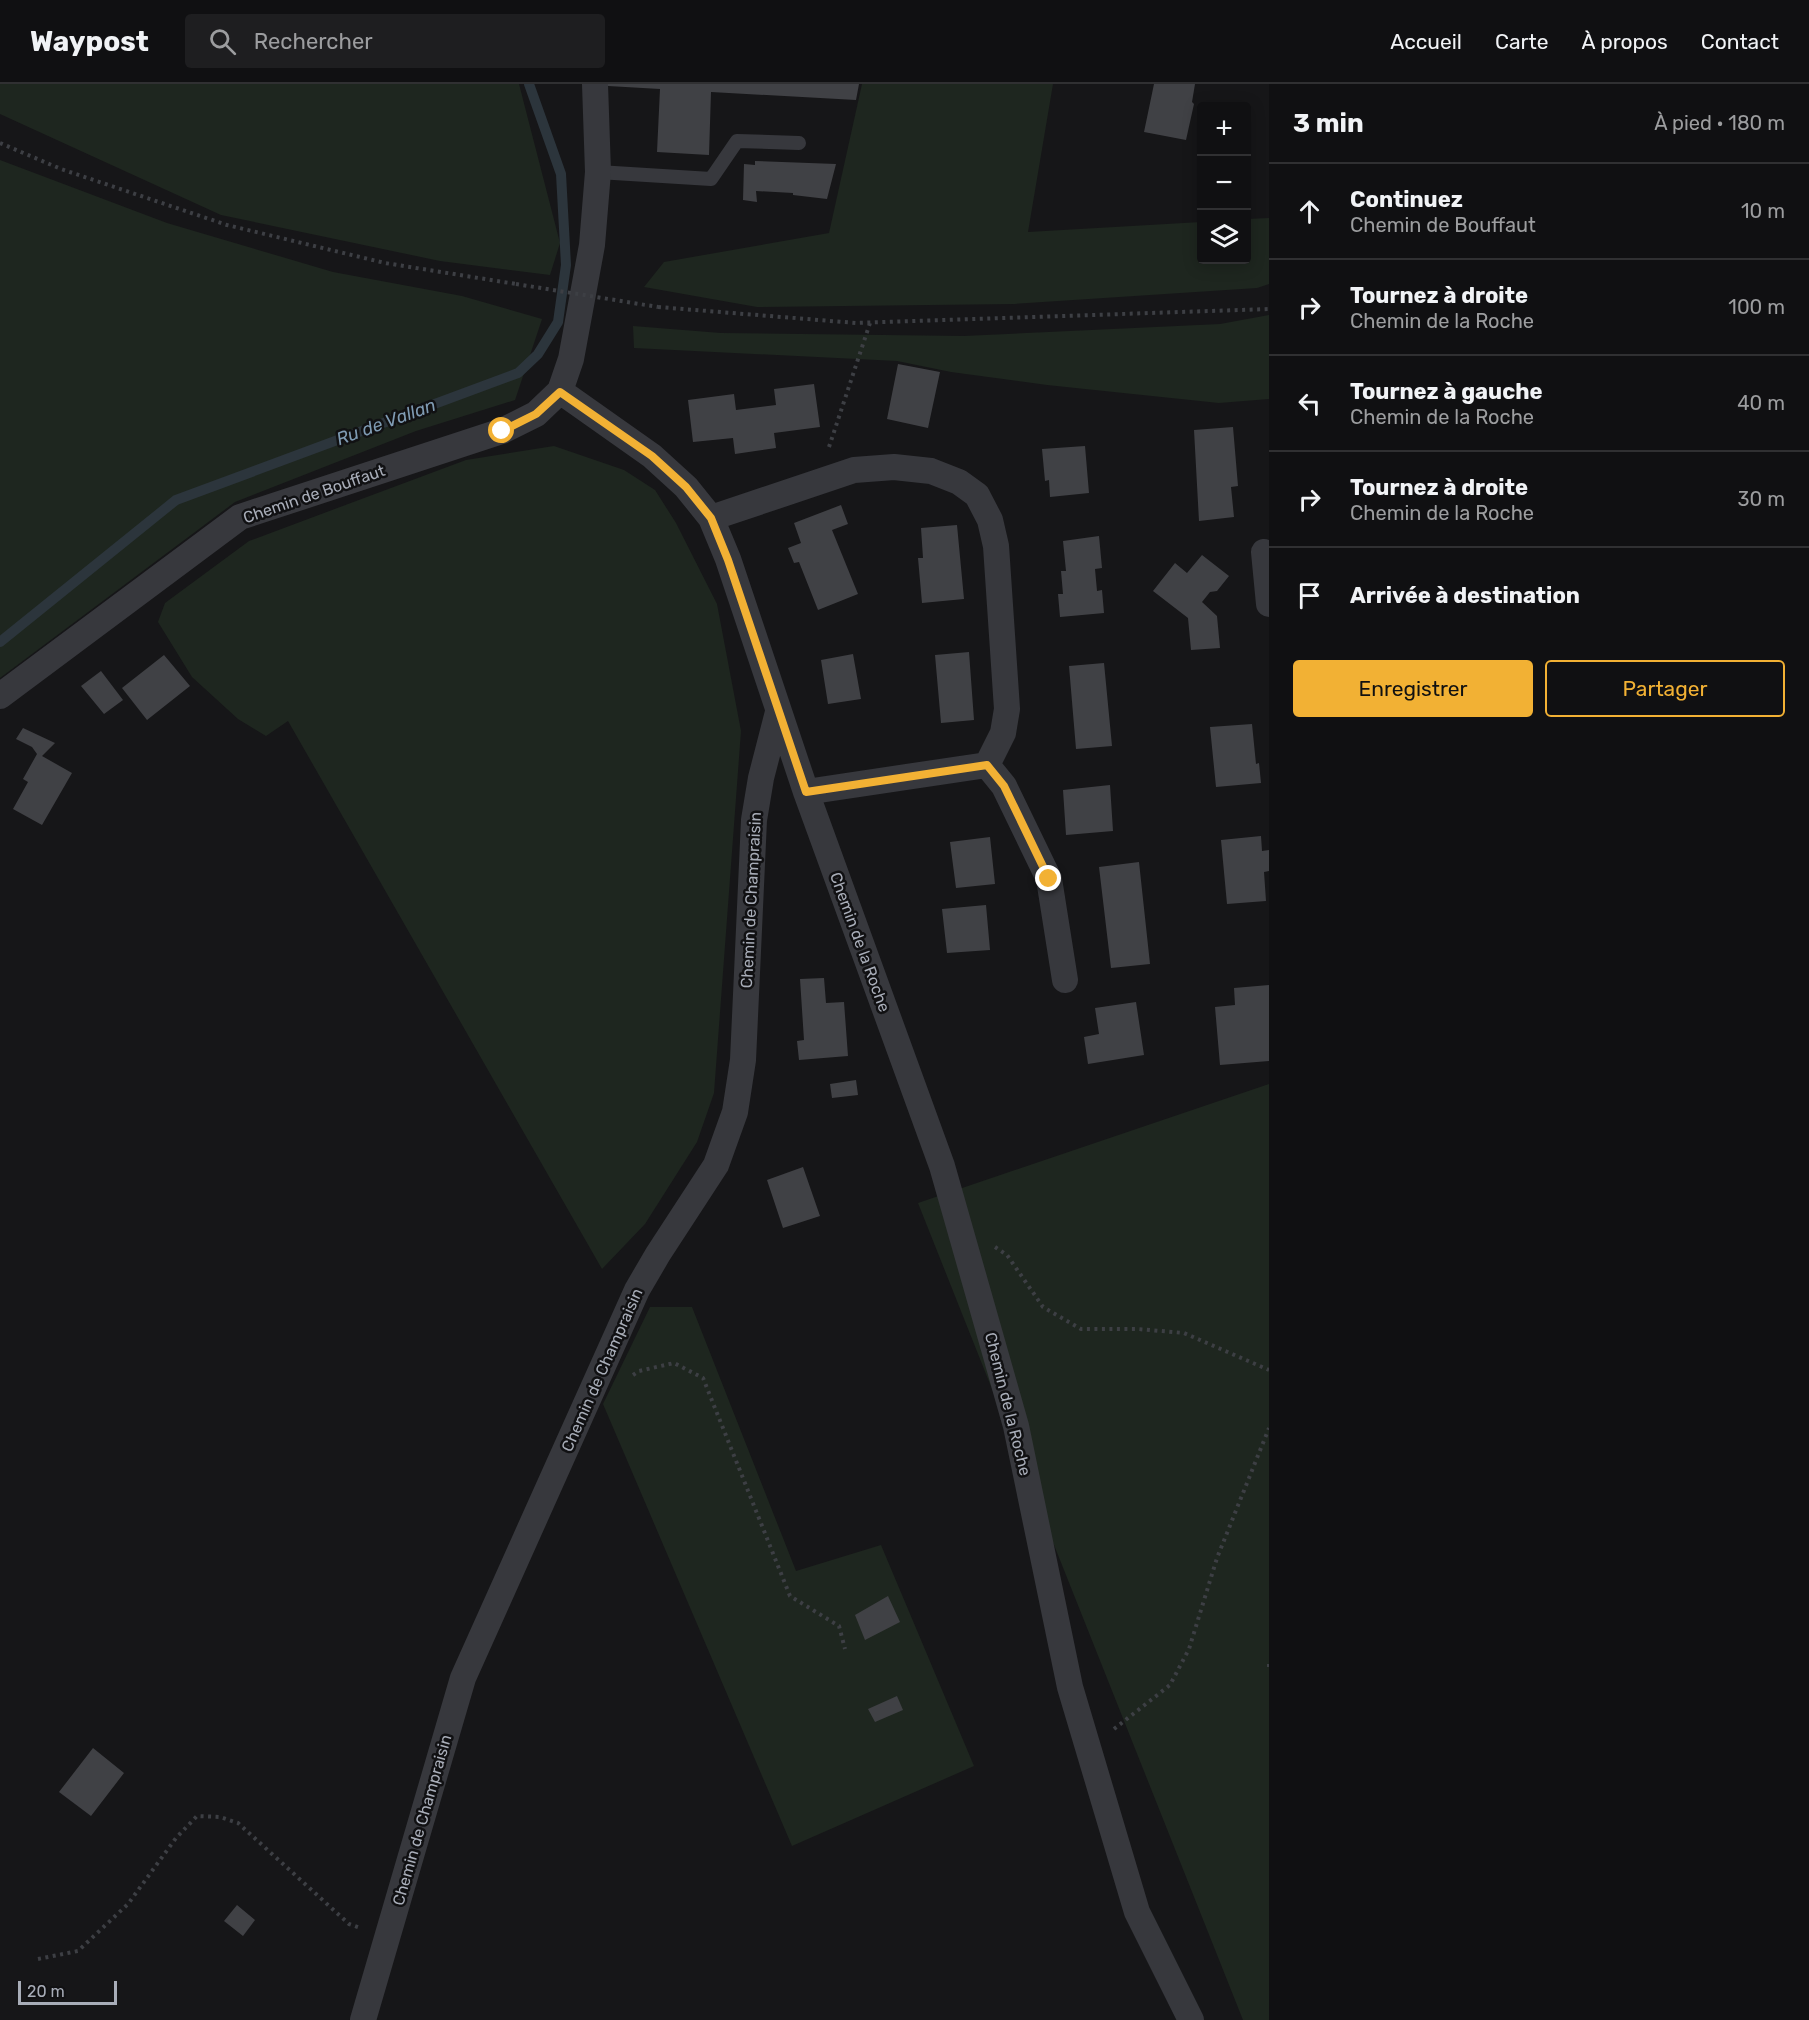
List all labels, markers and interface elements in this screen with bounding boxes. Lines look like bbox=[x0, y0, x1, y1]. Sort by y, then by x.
search box bbox=[185, 14, 605, 68]
text: Waypost bbox=[30, 25, 149, 58]
icon: search bbox=[206, 25, 239, 58]
text: Rechercher bbox=[254, 28, 373, 55]
text: Accueil bbox=[1390, 29, 1462, 54]
text: Carte bbox=[1495, 29, 1548, 54]
text: À propos bbox=[1581, 29, 1668, 54]
text: Contact bbox=[1701, 29, 1779, 54]
map controls bbox=[1197, 102, 1251, 264]
button: + bbox=[1197, 102, 1251, 156]
text: 3 min bbox=[1293, 108, 1364, 139]
text: À pied · 180 m bbox=[1654, 111, 1785, 135]
button: − bbox=[1197, 156, 1251, 210]
text: Continuez bbox=[1350, 186, 1463, 213]
icon: ahead bbox=[1293, 195, 1326, 228]
text: 10 m bbox=[1741, 199, 1785, 223]
button: layers bbox=[1197, 210, 1251, 264]
text: Chemin de Bouffaut bbox=[1350, 213, 1536, 237]
text: Tournez à droite bbox=[1350, 282, 1528, 309]
icon: right bbox=[1293, 291, 1326, 324]
text: 100 m bbox=[1728, 295, 1785, 319]
text: Chemin de la Roche bbox=[1350, 309, 1534, 333]
text: Tournez à gauche bbox=[1350, 378, 1543, 405]
icon: left bbox=[1293, 387, 1326, 420]
text: 40 m bbox=[1737, 391, 1785, 415]
water label: Ru de Vallan bbox=[333, 394, 439, 450]
text: Chemin de la Roche bbox=[1350, 405, 1534, 429]
route start bbox=[488, 417, 514, 443]
street label: Chemin de Bouffaut bbox=[241, 461, 387, 527]
text: Tournez à droite bbox=[1350, 474, 1528, 501]
icon: right bbox=[1293, 483, 1326, 516]
text: 30 m bbox=[1738, 487, 1785, 511]
text: Chemin de la Roche bbox=[1350, 501, 1534, 525]
icon: arrive bbox=[1293, 579, 1326, 612]
text: Arrivée à destination bbox=[1350, 582, 1580, 609]
button: Enregistrer bbox=[1293, 660, 1533, 717]
button: Partager bbox=[1545, 660, 1785, 717]
street label: Chemin de Champraisin bbox=[737, 811, 765, 989]
route end bbox=[1035, 865, 1061, 891]
street label: Chemin de la Roche bbox=[826, 870, 894, 1014]
street label: Chemin de Champraisin bbox=[557, 1285, 647, 1455]
street label: Chemin de la Roche bbox=[981, 1330, 1035, 1478]
street label: Chemin de Champraisin bbox=[388, 1732, 456, 1908]
scale bar bbox=[18, 1978, 117, 2006]
text: 20 m bbox=[27, 1982, 65, 2001]

